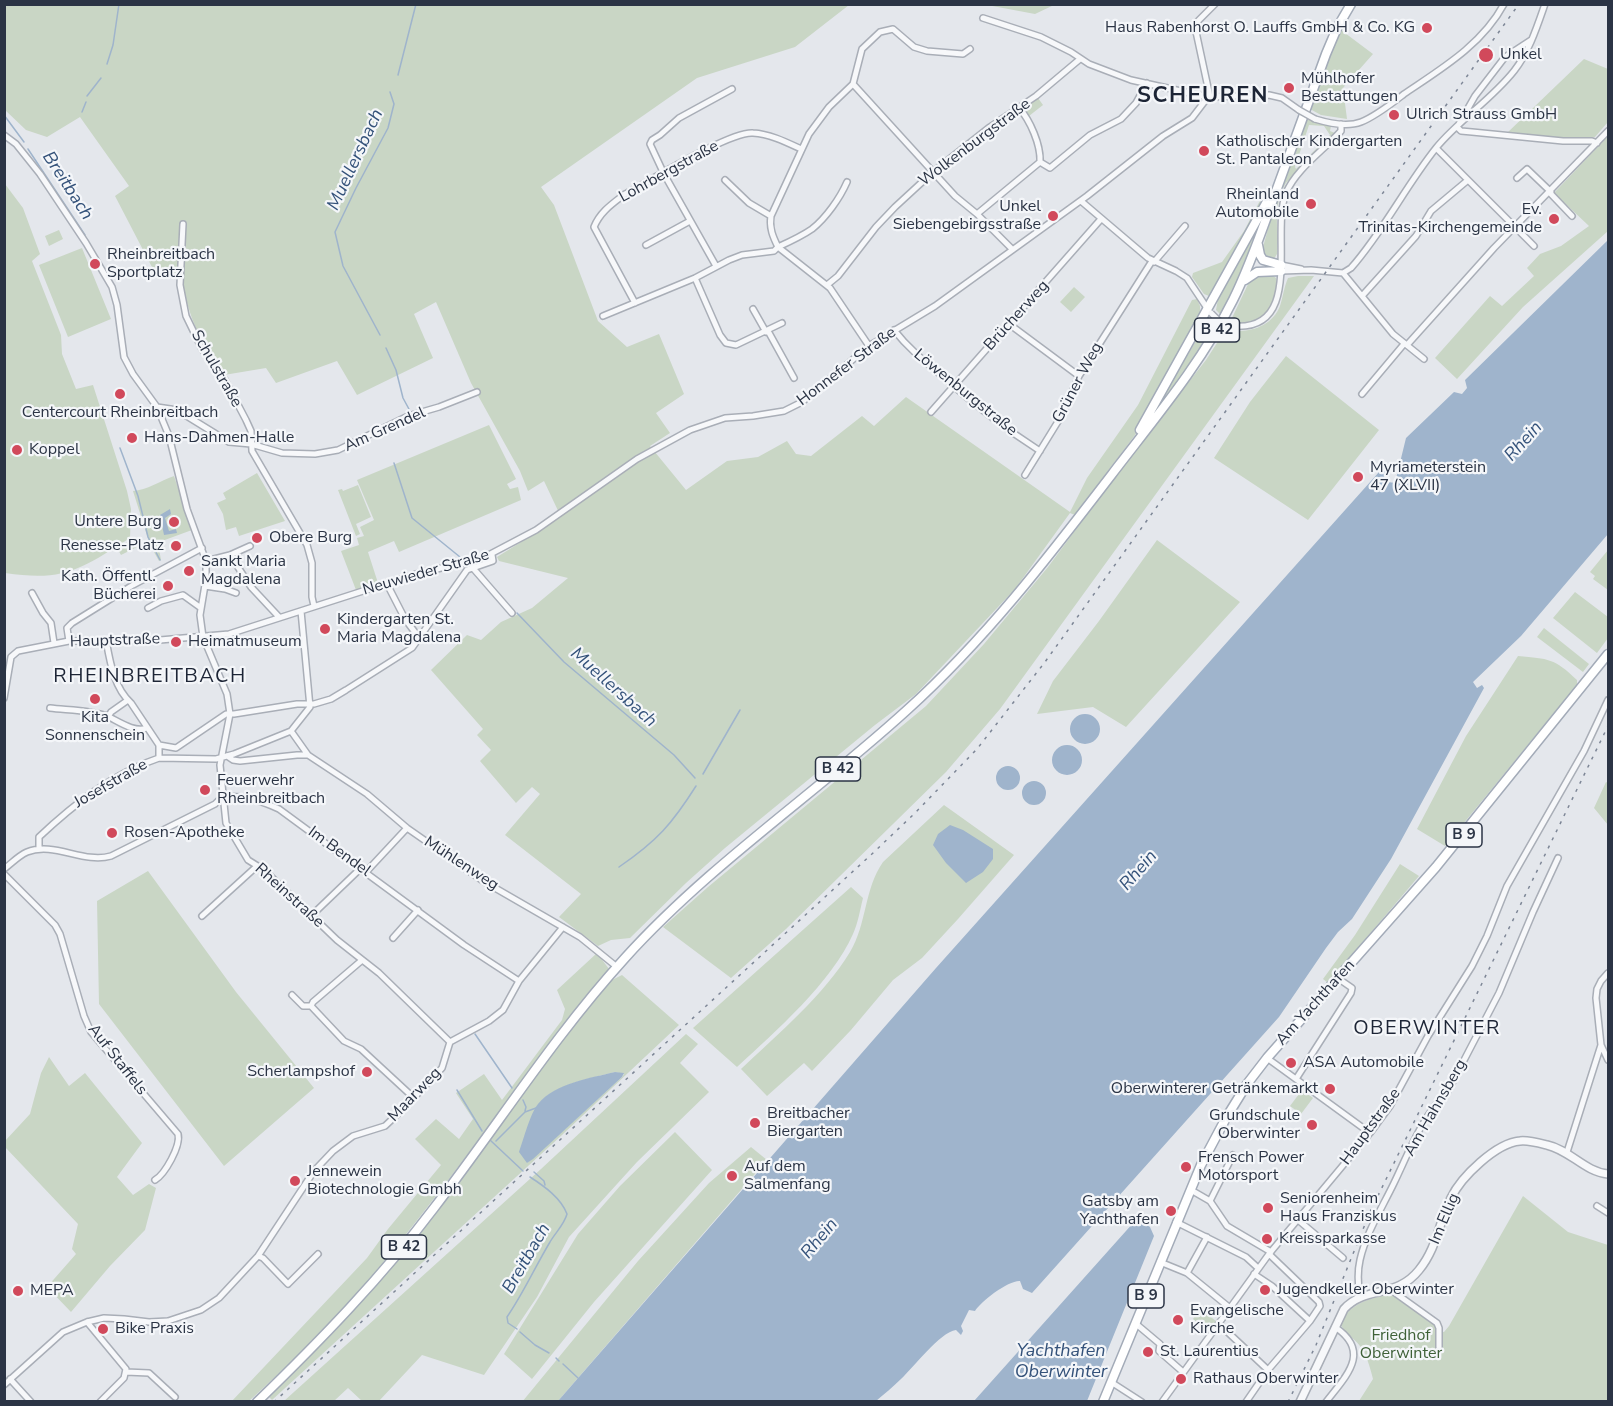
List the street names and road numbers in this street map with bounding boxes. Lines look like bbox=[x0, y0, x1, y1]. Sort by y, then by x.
street label: Wolkenburgstraße bbox=[915, 95, 1035, 191]
street label: Lohrbergstraße bbox=[616, 137, 722, 207]
street label: Brücherweg bbox=[980, 277, 1054, 355]
road number: B 42 bbox=[1194, 318, 1240, 342]
street label: Honnefer Straße bbox=[794, 323, 900, 411]
street label: Schulstraße bbox=[186, 327, 246, 411]
street label: Grüner Weg bbox=[1049, 340, 1107, 426]
street label: Löwenburgstraße bbox=[909, 345, 1021, 441]
street label: Am Grendel bbox=[341, 404, 429, 456]
street label: Neuwieder Straße bbox=[361, 546, 491, 600]
street label: Hauptstraße bbox=[70, 630, 160, 652]
street label: Josefstraße bbox=[71, 755, 151, 813]
road number: B 42 bbox=[816, 757, 860, 781]
street label: Im Bendel bbox=[304, 823, 374, 881]
road number: B 9 bbox=[1446, 823, 1482, 847]
street label: Mühlenweg bbox=[420, 833, 502, 895]
street label: Rheinstraße bbox=[250, 860, 328, 932]
street label: Am Yachthafen bbox=[1273, 956, 1359, 1050]
street label: Auf Staffels bbox=[83, 1021, 151, 1099]
street label: Am Hahnsberg bbox=[1400, 1056, 1472, 1160]
street label: Maarweg bbox=[384, 1064, 446, 1126]
street label: Hauptstraße bbox=[1337, 1085, 1405, 1169]
street label: Im Ellig bbox=[1426, 1190, 1464, 1248]
road number: B 42 bbox=[382, 1235, 426, 1259]
road number: B 9 bbox=[1128, 1284, 1164, 1308]

